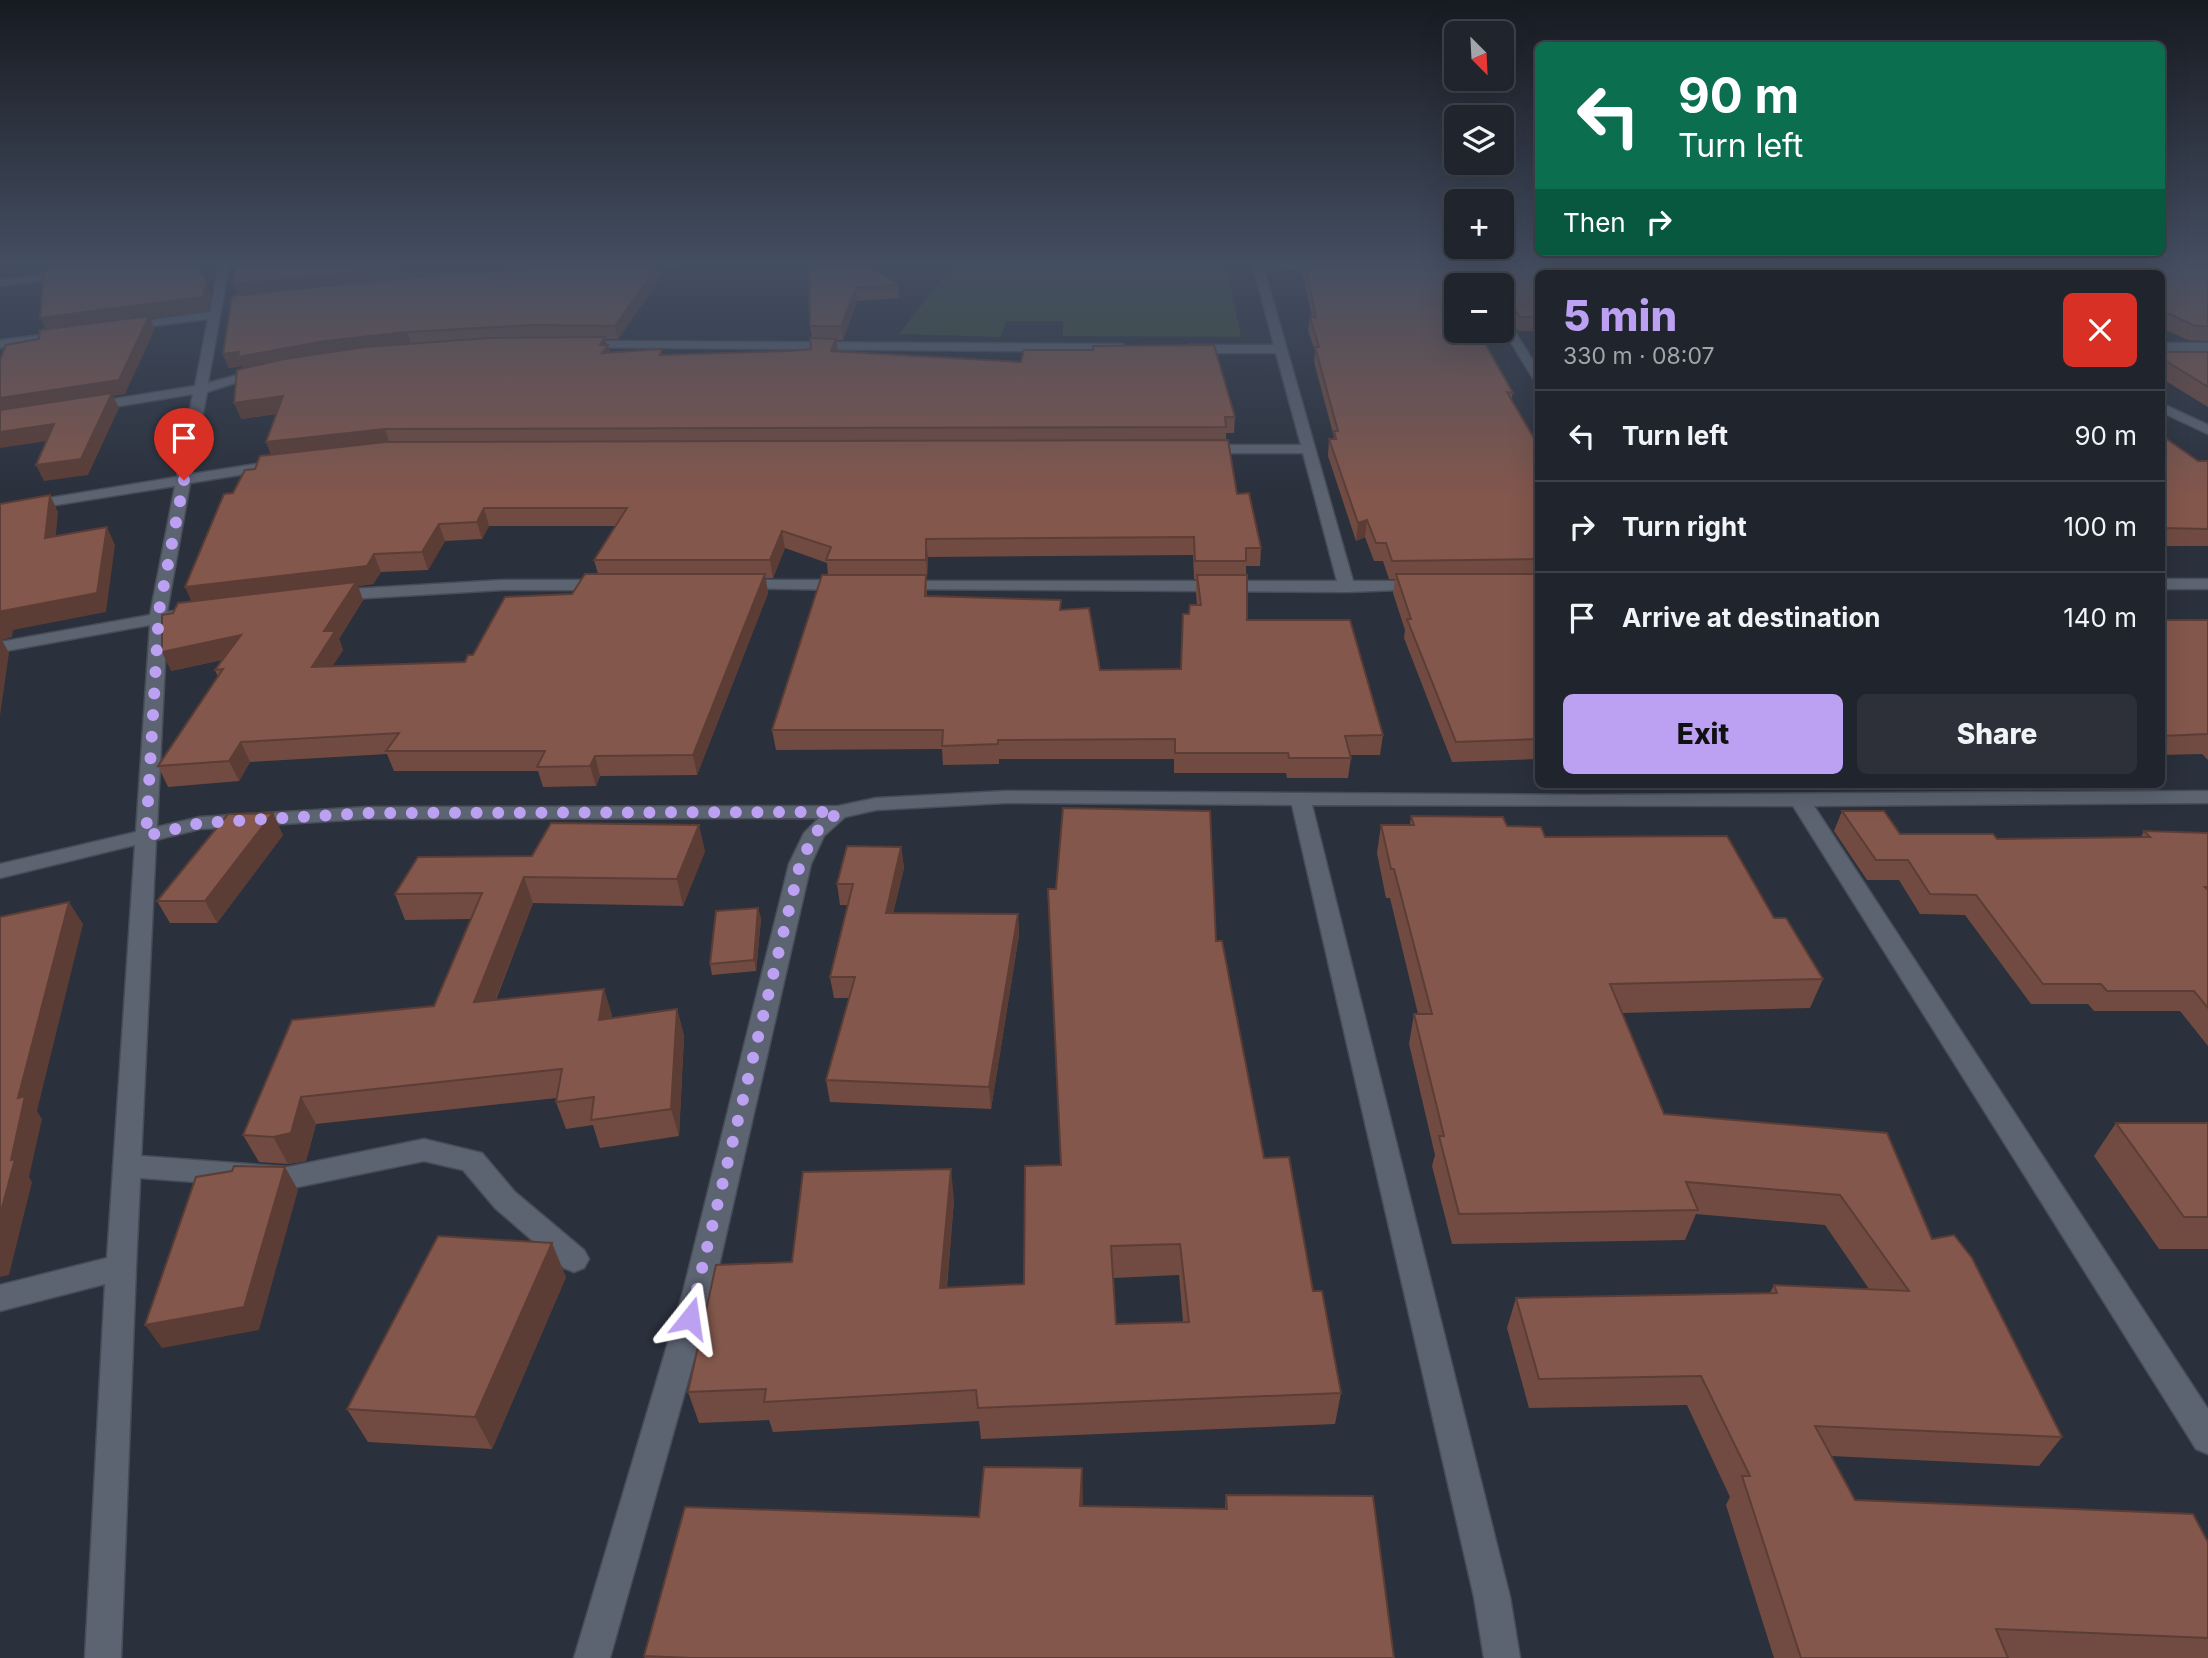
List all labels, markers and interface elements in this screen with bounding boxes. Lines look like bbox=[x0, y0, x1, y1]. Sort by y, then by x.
north arrow bbox=[1444, 21, 1514, 91]
map controls bbox=[1444, 21, 1514, 343]
text: 90 m bbox=[1678, 66, 1799, 125]
icon: left bbox=[1563, 70, 1654, 161]
button: layers bbox=[1444, 105, 1514, 175]
text: Turn left bbox=[1678, 126, 1803, 165]
button: + bbox=[1444, 189, 1514, 259]
icon: right bbox=[1640, 203, 1678, 241]
text: Then bbox=[1563, 207, 1626, 238]
button: − bbox=[1444, 273, 1514, 343]
text: 5 min bbox=[1563, 290, 1677, 341]
button: close bbox=[2063, 293, 2137, 367]
text: 330 m · 08:07 bbox=[1563, 342, 1715, 370]
pin bbox=[154, 408, 214, 480]
icon: left bbox=[1563, 417, 1601, 455]
icon: arrive bbox=[165, 419, 203, 457]
text: Turn left bbox=[1622, 420, 1728, 451]
text: 90 m bbox=[2074, 420, 2137, 451]
icon: right bbox=[1563, 508, 1601, 546]
text: Turn right bbox=[1622, 511, 1747, 542]
text: 100 m bbox=[2064, 511, 2137, 542]
icon: arrive bbox=[1563, 599, 1601, 637]
text: Arrive at destination bbox=[1622, 602, 1881, 633]
text: 140 m bbox=[2063, 602, 2137, 633]
button: Exit bbox=[1563, 694, 1843, 774]
button: Share bbox=[1857, 694, 2137, 774]
position arrow bbox=[653, 1281, 727, 1355]

